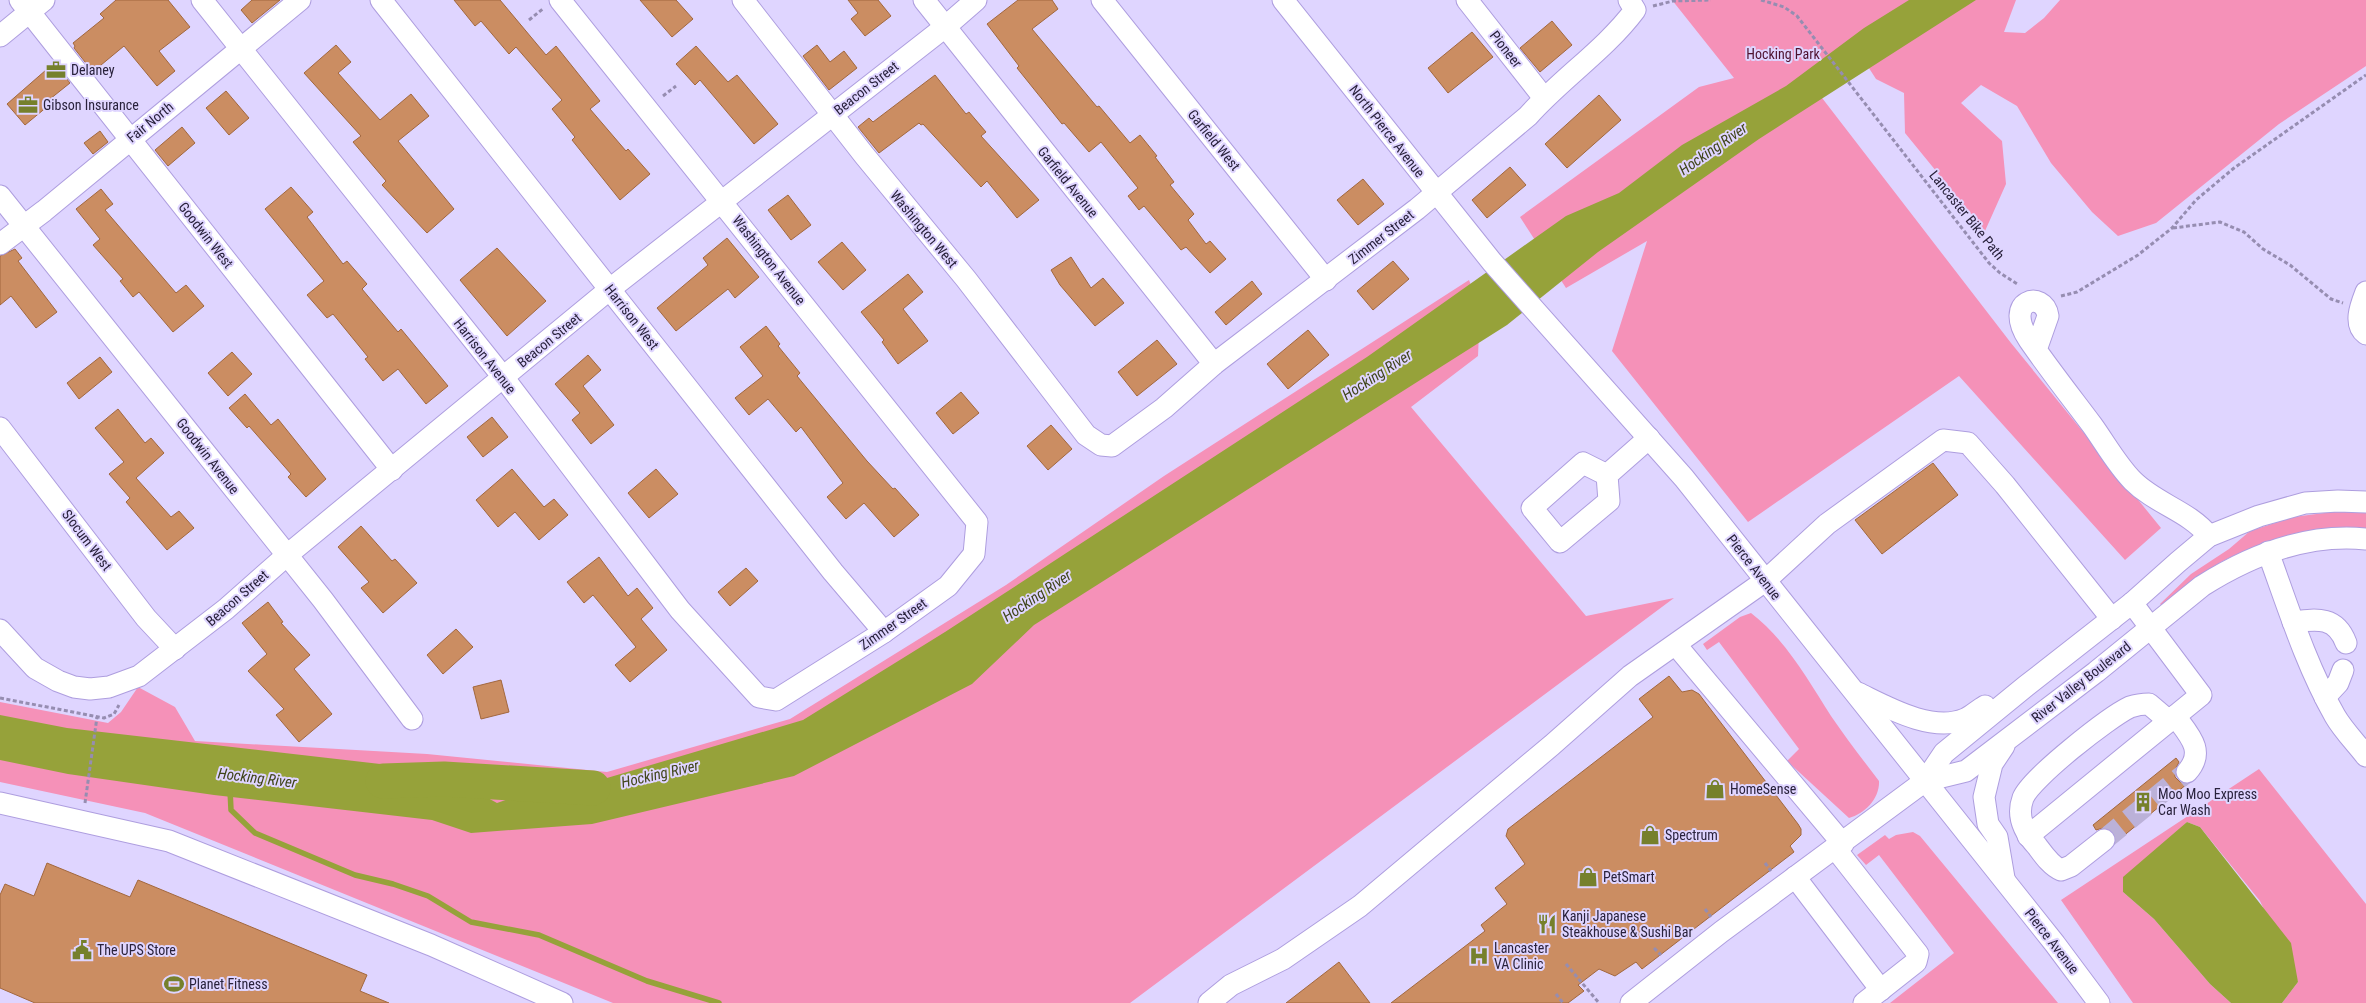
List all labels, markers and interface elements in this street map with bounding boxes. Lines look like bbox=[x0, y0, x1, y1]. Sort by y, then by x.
street label: Pioneer bbox=[1487, 27, 1525, 71]
park label: Hocking Park bbox=[1746, 46, 1820, 62]
street label: Beacon Street bbox=[831, 58, 901, 118]
office icon: Delaney bbox=[45, 59, 67, 81]
place label: Delaney bbox=[71, 62, 115, 78]
street label: North Pierce Avenue bbox=[1346, 82, 1428, 181]
office icon: Gibson Insurance bbox=[17, 94, 39, 116]
place label: Gibson Insurance bbox=[43, 97, 139, 113]
street label: Fair North bbox=[124, 98, 176, 146]
street label: Garfield West bbox=[1185, 106, 1243, 174]
water label: Hocking River bbox=[1675, 119, 1751, 179]
street label: Garfield Avenue bbox=[1035, 143, 1102, 221]
street label: Lancaster Bike Path bbox=[1926, 167, 2008, 263]
street label: Washington West bbox=[887, 187, 961, 271]
street label: Goodwin West bbox=[175, 199, 237, 271]
street label: Zimmer Street bbox=[1345, 207, 1417, 267]
street label: Washington Avenue bbox=[729, 212, 809, 308]
street label: Harrison West bbox=[602, 281, 662, 353]
street label: Beacon Street bbox=[514, 309, 584, 371]
street label: Harrison Avenue bbox=[451, 315, 520, 397]
water label: Hocking River bbox=[1339, 346, 1416, 404]
street label: Goodwin Avenue bbox=[173, 415, 243, 497]
street label: Slocum West bbox=[59, 506, 115, 574]
street label: Pierce Avenue bbox=[1724, 531, 1785, 603]
water label: Hocking River bbox=[999, 566, 1075, 626]
street label: Beacon Street bbox=[203, 567, 271, 629]
street label: Zimmer Street bbox=[856, 595, 930, 653]
street label: River Valley Boulevard bbox=[2028, 638, 2134, 726]
water label: Hocking River bbox=[619, 756, 701, 792]
water label: Hocking River bbox=[217, 764, 298, 792]
shop icon: HomeSense bbox=[1704, 778, 1726, 800]
place label: HomeSense bbox=[1730, 781, 1797, 797]
place label: Moo Moo Express Car Wash bbox=[2158, 786, 2257, 818]
building icon: Moo Moo Express Car Wash bbox=[2132, 791, 2154, 813]
shop icon: Spectrum bbox=[1639, 824, 1661, 846]
place label: Spectrum bbox=[1665, 827, 1718, 843]
shop icon: PetSmart bbox=[1577, 866, 1599, 888]
place label: PetSmart bbox=[1603, 869, 1655, 885]
street label: Pierce Avenue bbox=[2022, 905, 2083, 977]
place label: Kanji Japanese Steakhouse & Sushi Bar bbox=[1562, 908, 1693, 940]
restaurant icon: Kanji Japanese Steakhouse & Sushi Bar bbox=[1536, 913, 1558, 935]
public building icon: The UPS Store bbox=[71, 939, 93, 961]
place label: Lancaster VA Clinic bbox=[1494, 940, 1549, 972]
place label: The UPS Store bbox=[97, 942, 176, 958]
hospital icon: Lancaster VA Clinic bbox=[1468, 945, 1490, 967]
sports icon: Planet Fitness bbox=[163, 973, 185, 995]
place label: Planet Fitness bbox=[189, 976, 268, 992]

